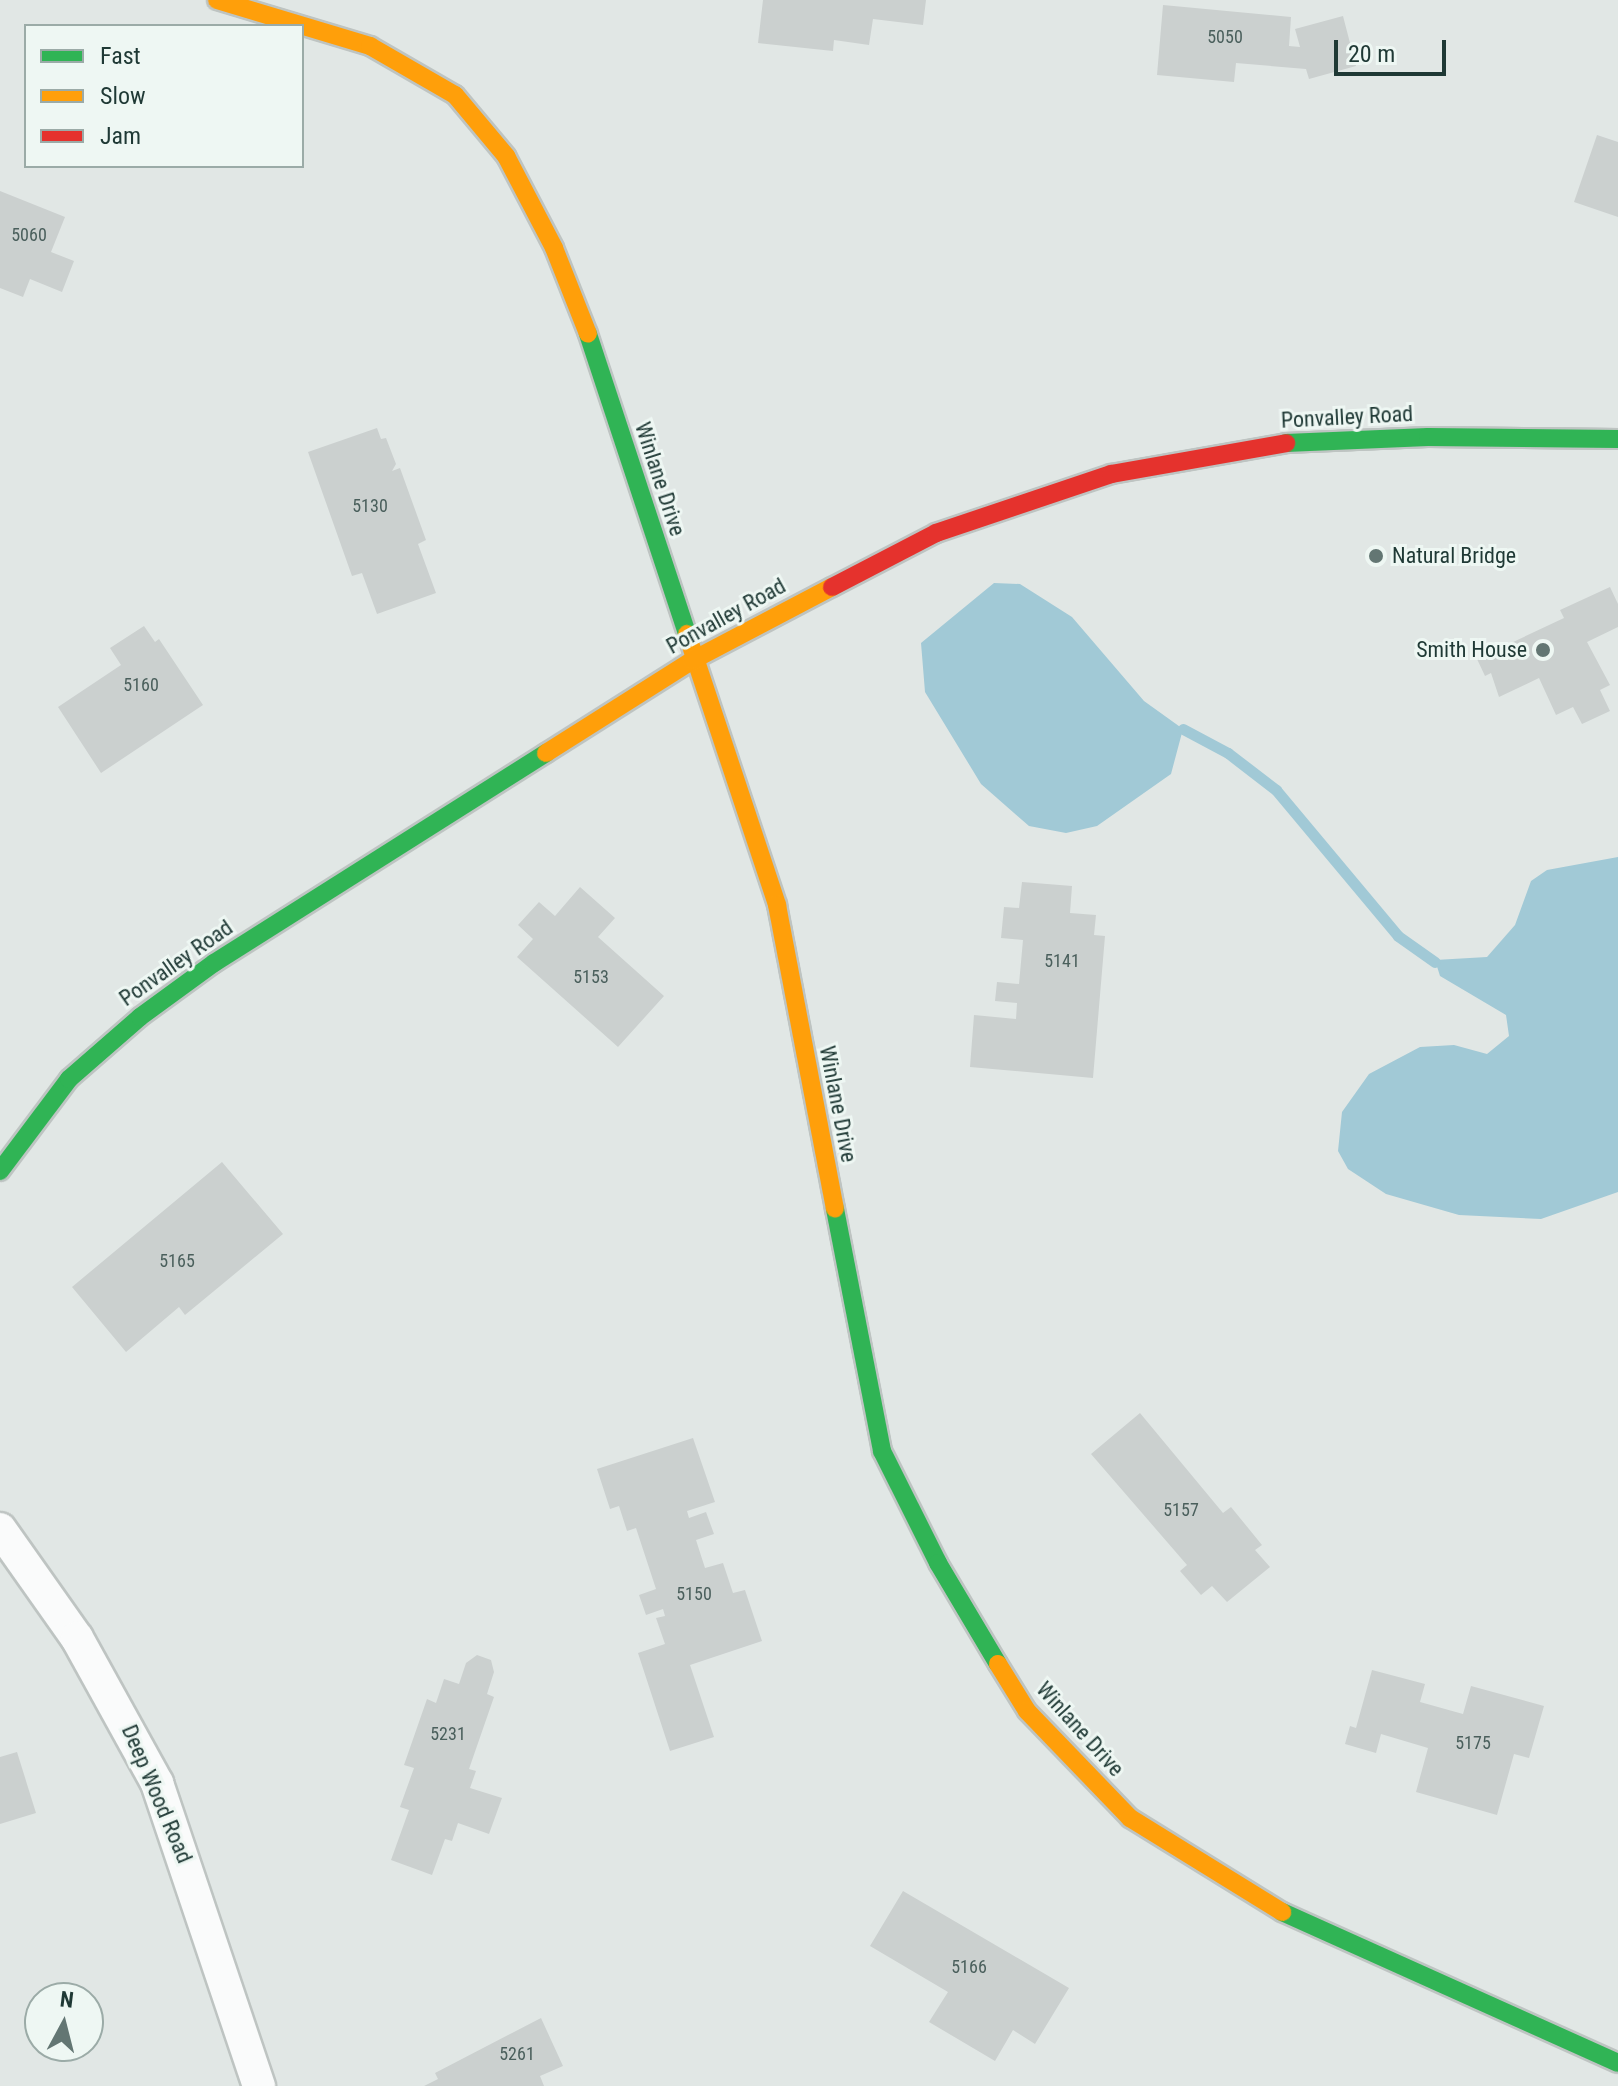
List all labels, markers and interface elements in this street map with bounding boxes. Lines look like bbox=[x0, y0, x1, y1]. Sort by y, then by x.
legend bbox=[24, 24, 304, 168]
scale bar bbox=[1338, 24, 1450, 74]
house number: 5050 bbox=[1207, 26, 1243, 48]
text: 20 m bbox=[1348, 40, 1395, 68]
text: Fast bbox=[100, 42, 141, 70]
text: Slow bbox=[100, 82, 146, 110]
text: Jam bbox=[100, 122, 141, 150]
house number: 5060 bbox=[11, 224, 47, 246]
street label: Ponvalley Road bbox=[1280, 400, 1414, 434]
street label: Winlane Drive bbox=[629, 419, 691, 539]
house number: 5130 bbox=[352, 495, 388, 517]
place label: Natural Bridge bbox=[1392, 543, 1516, 569]
marker: Natural Bridge bbox=[1367, 547, 1385, 565]
street label: Ponvalley Road bbox=[662, 572, 790, 660]
place label: Smith House bbox=[1416, 637, 1527, 663]
marker: Smith House bbox=[1534, 641, 1552, 659]
house number: 5160 bbox=[123, 674, 159, 696]
street label: Ponvalley Road bbox=[114, 914, 238, 1012]
house number: 5141 bbox=[1044, 950, 1080, 972]
house number: 5153 bbox=[573, 966, 609, 988]
street label: Winlane Drive bbox=[814, 1044, 862, 1164]
house number: 5165 bbox=[159, 1250, 195, 1272]
house number: 5157 bbox=[1163, 1499, 1199, 1521]
house number: 5150 bbox=[676, 1583, 712, 1605]
street label: Winlane Drive bbox=[1031, 1676, 1129, 1782]
street label: Deep Wood Road bbox=[116, 1721, 198, 1867]
house number: 5231 bbox=[430, 1723, 466, 1745]
house number: 5175 bbox=[1455, 1732, 1491, 1754]
house number: 5166 bbox=[951, 1956, 987, 1978]
north arrow bbox=[24, 1982, 104, 2062]
text: N bbox=[59, 1986, 75, 2013]
house number: 5261 bbox=[499, 2043, 535, 2065]

